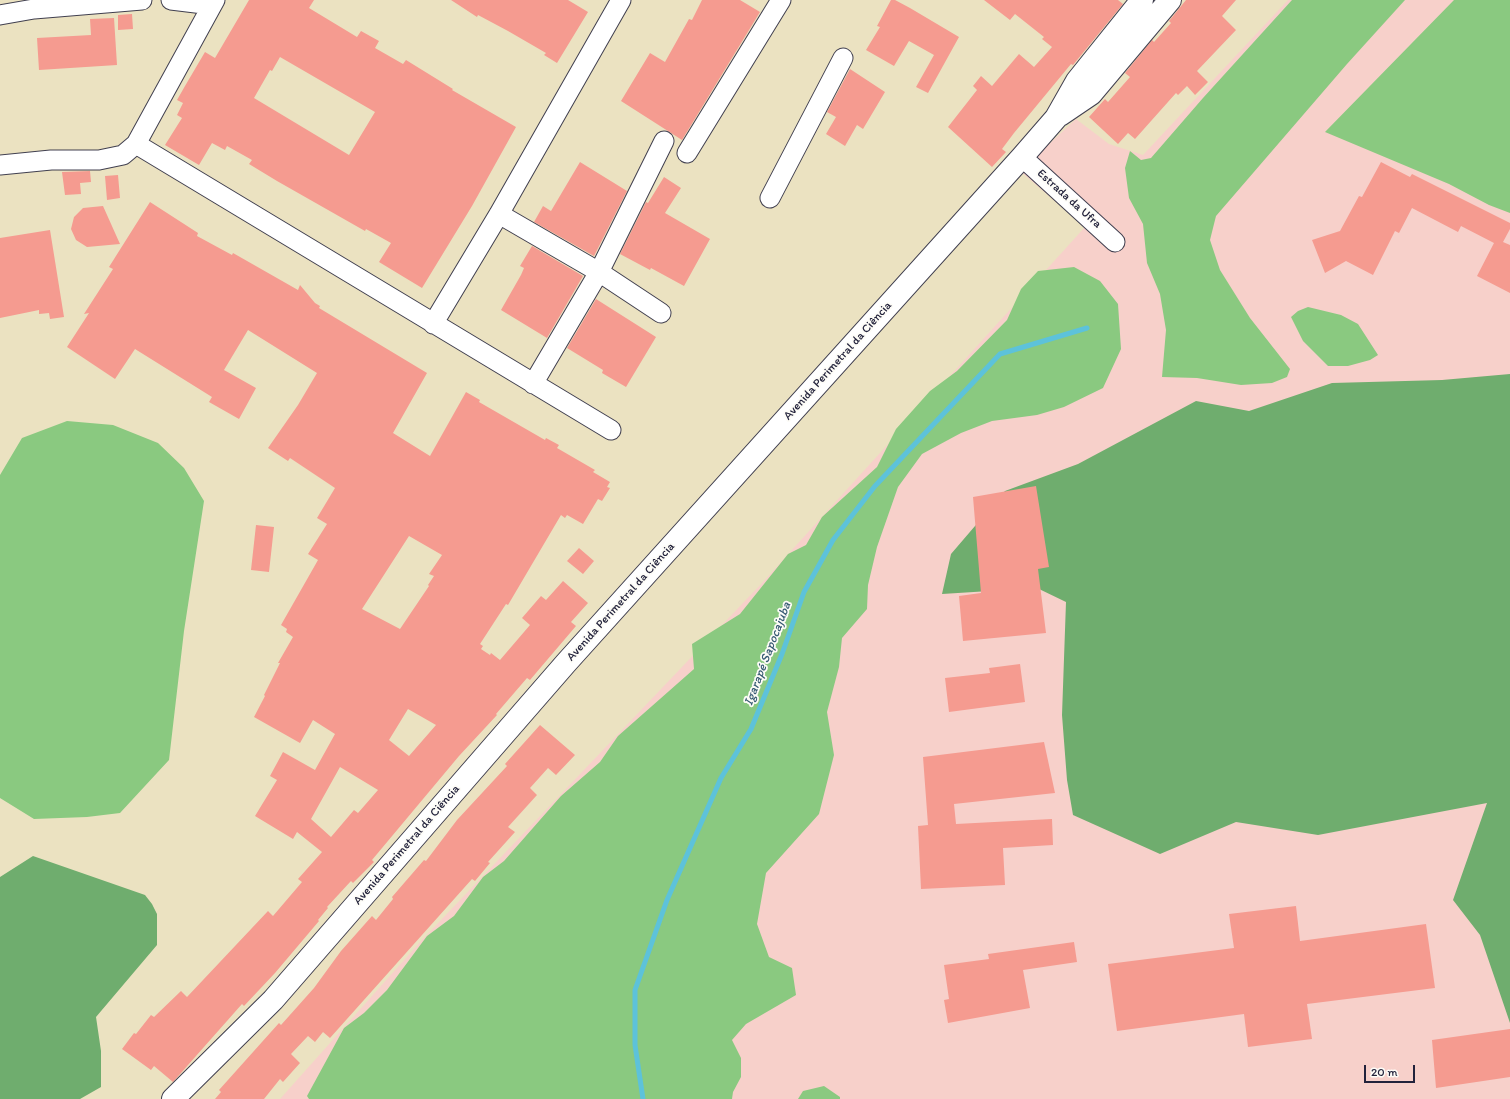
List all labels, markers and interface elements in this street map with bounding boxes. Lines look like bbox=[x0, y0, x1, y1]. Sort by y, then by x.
street label: Estrada da Ufra bbox=[1034, 166, 1104, 232]
street label: Avenida Perimetral da Ciência bbox=[781, 299, 895, 423]
street label: Avenida Perimetral da Ciência bbox=[564, 540, 678, 664]
water label: Igarapé Sapocajuba bbox=[741, 600, 795, 708]
street label: Avenida Perimetral da Ciência bbox=[351, 782, 463, 908]
scale bar bbox=[1366, 1057, 1417, 1083]
text: 20 m bbox=[1371, 1065, 1398, 1079]

